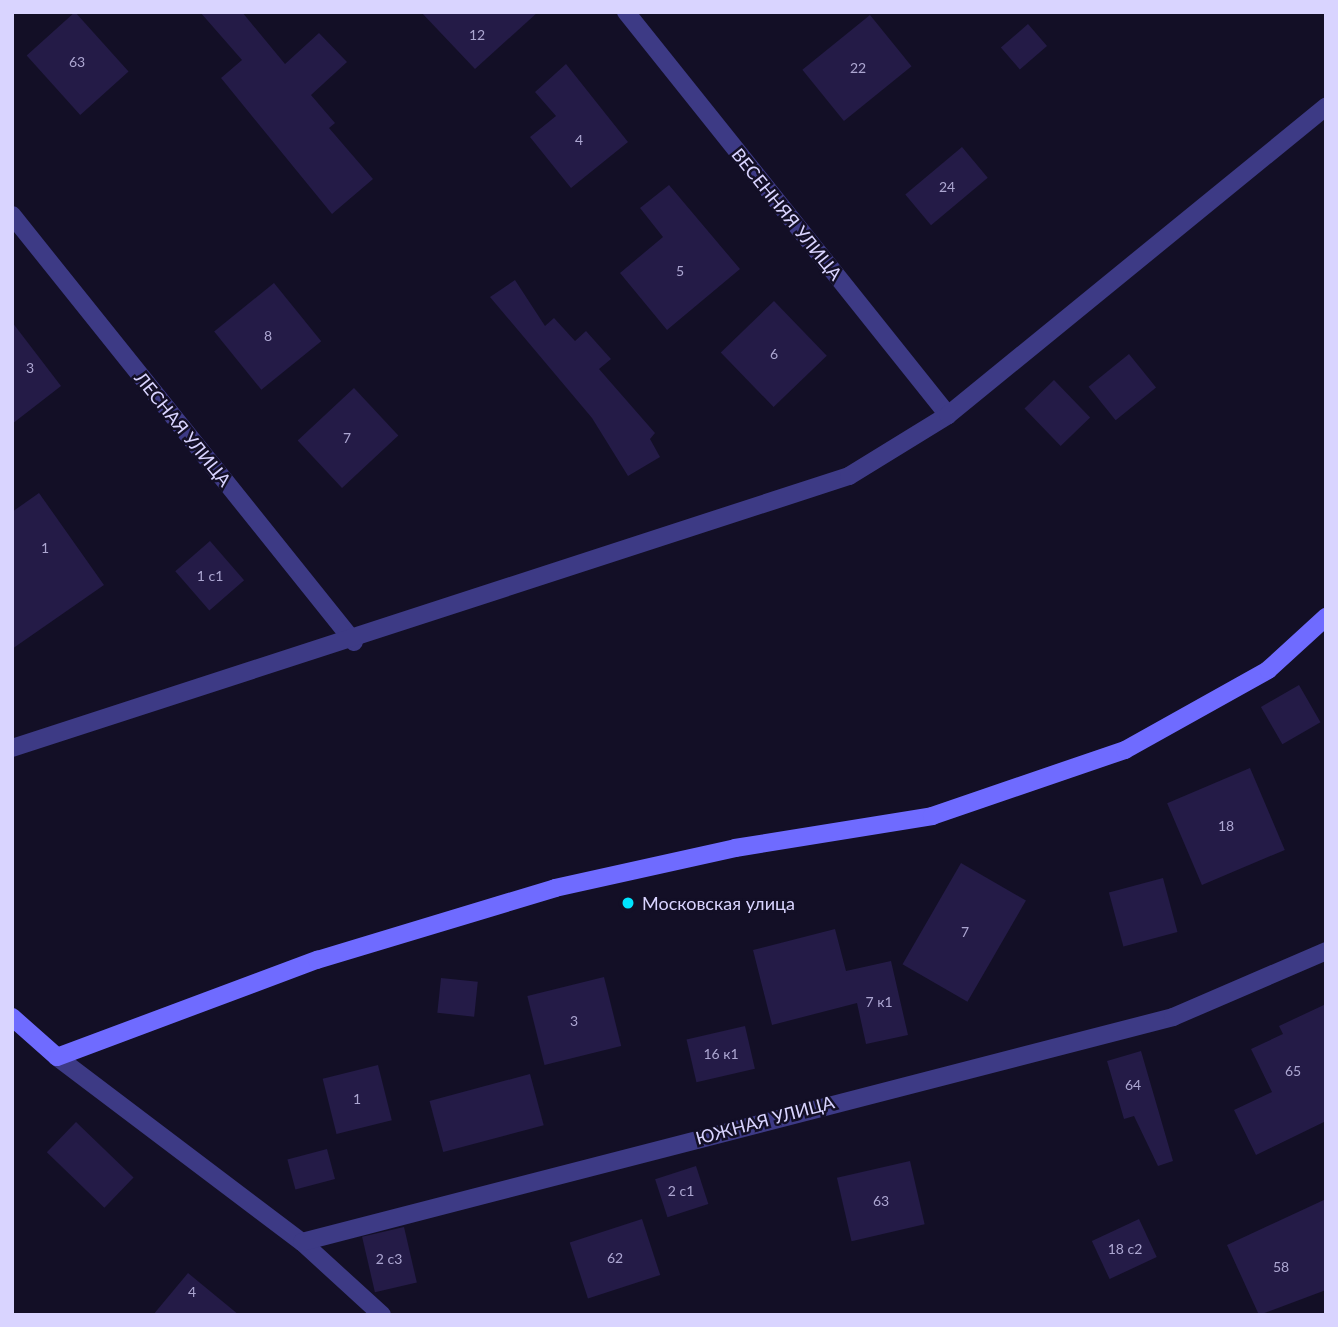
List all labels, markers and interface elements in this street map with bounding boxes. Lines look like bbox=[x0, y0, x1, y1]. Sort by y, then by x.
house number: 12 bbox=[469, 27, 485, 43]
house number: 63 bbox=[69, 54, 85, 70]
house number: 22 bbox=[850, 60, 866, 76]
house number: 4 bbox=[575, 132, 583, 148]
street label: ВЕСЕННЯЯ УЛИЦА bbox=[727, 144, 847, 284]
house number: 24 bbox=[939, 179, 955, 195]
house number: 5 bbox=[676, 263, 684, 279]
house number: 8 bbox=[264, 328, 272, 344]
house number: 6 bbox=[770, 346, 778, 362]
house number: 3 bbox=[26, 360, 34, 376]
street label: ЛЕСНАЯ УЛИЦА bbox=[130, 367, 236, 491]
house number: 7 bbox=[343, 430, 351, 446]
house number: 1 bbox=[41, 540, 49, 556]
house number: 1 с1 bbox=[197, 568, 223, 584]
house number: 18 bbox=[1218, 818, 1234, 834]
place label: Московская улица bbox=[642, 892, 795, 914]
marker: Московская улица bbox=[620, 895, 636, 911]
house number: 7 bbox=[961, 924, 969, 940]
house number: 7 к1 bbox=[865, 994, 893, 1010]
house number: 3 bbox=[570, 1013, 578, 1029]
house number: 16 к1 bbox=[703, 1046, 739, 1062]
house number: 65 bbox=[1285, 1063, 1301, 1079]
house number: 64 bbox=[1125, 1077, 1141, 1093]
house number: 1 bbox=[353, 1091, 361, 1107]
street label: ЮЖНАЯ УЛИЦА bbox=[693, 1091, 837, 1149]
house number: 2 с1 bbox=[668, 1183, 694, 1199]
house number: 63 bbox=[873, 1193, 889, 1209]
house number: 18 с2 bbox=[1108, 1241, 1142, 1257]
house number: 62 bbox=[607, 1250, 623, 1266]
house number: 2 с3 bbox=[376, 1251, 402, 1267]
house number: 58 bbox=[1273, 1259, 1289, 1275]
house number: 4 bbox=[188, 1284, 196, 1300]

